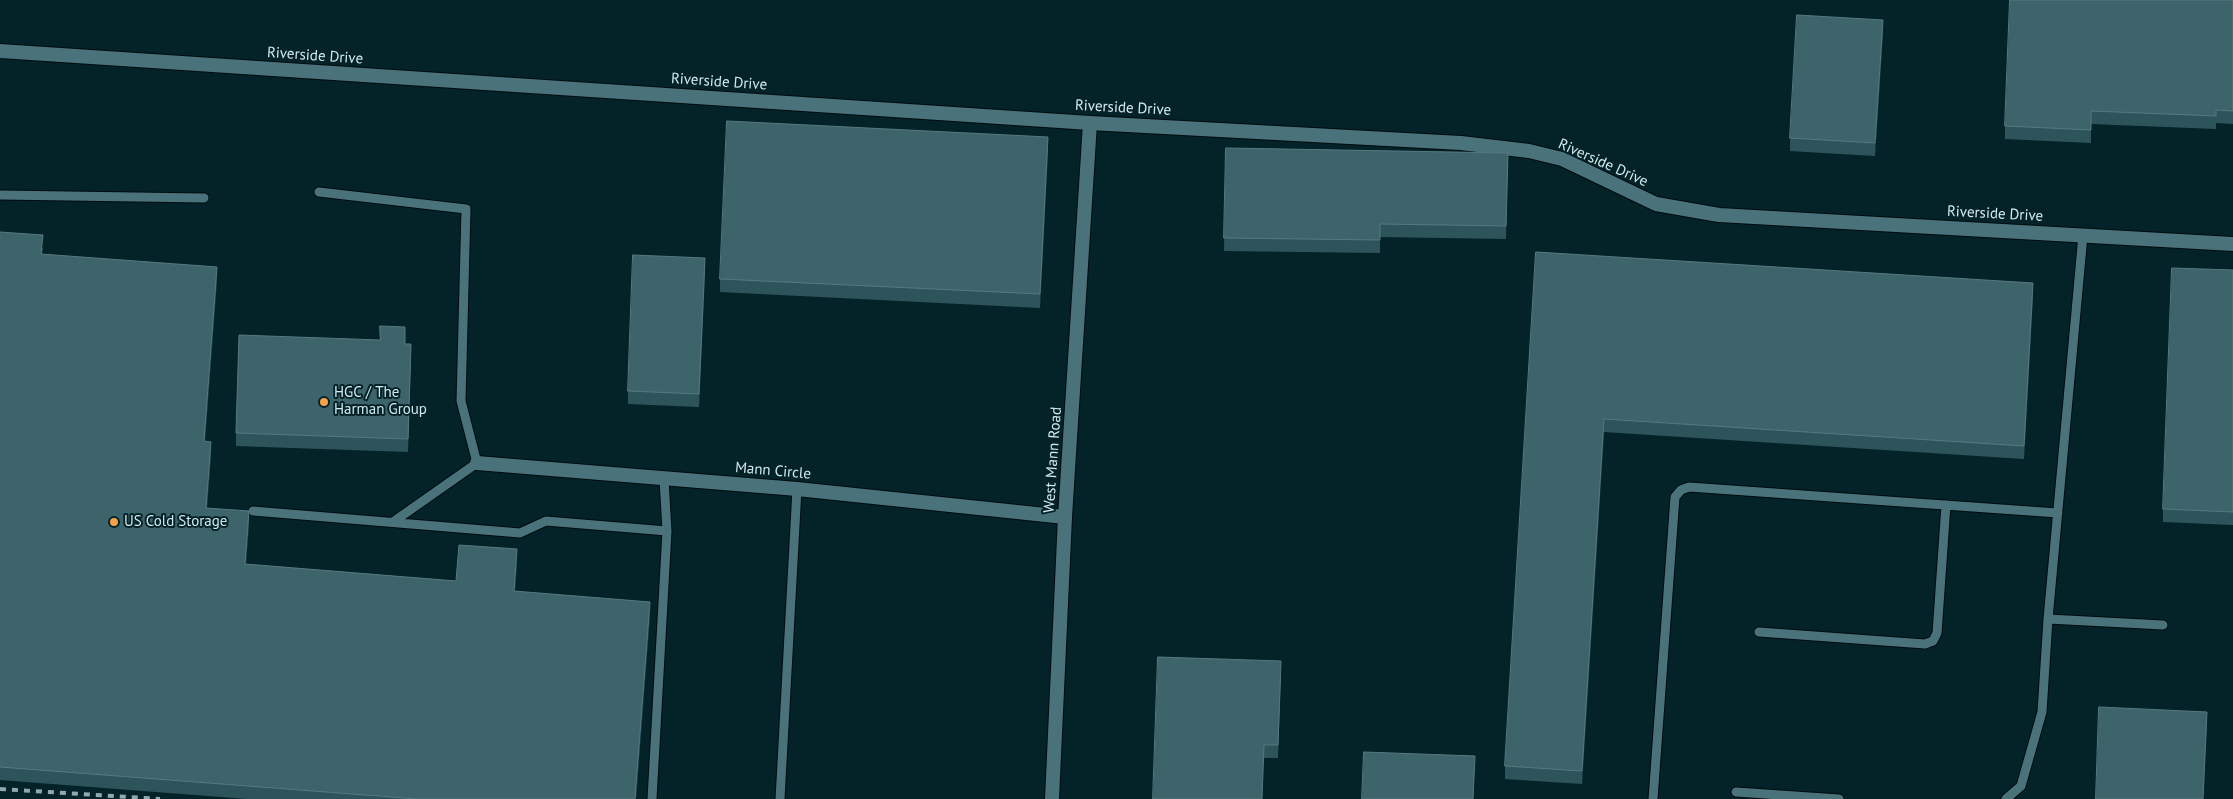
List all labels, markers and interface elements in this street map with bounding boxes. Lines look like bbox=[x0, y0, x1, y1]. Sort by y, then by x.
street label: Riverside Drive bbox=[266, 44, 364, 68]
street label: Riverside Drive bbox=[670, 70, 768, 94]
street label: Riverside Drive bbox=[1074, 96, 1172, 120]
street label: Riverside Drive bbox=[1555, 135, 1651, 191]
street label: Riverside Drive bbox=[1946, 202, 2044, 226]
place label: HGC / The Harman Group bbox=[334, 384, 427, 419]
marker: HGC / The Harman Group bbox=[318, 396, 330, 408]
street label: West Mann Road bbox=[1040, 406, 1066, 514]
street label: Mann Circle bbox=[734, 459, 812, 483]
place label: US Cold Storage bbox=[124, 513, 227, 531]
marker: US Cold Storage bbox=[108, 516, 120, 528]

